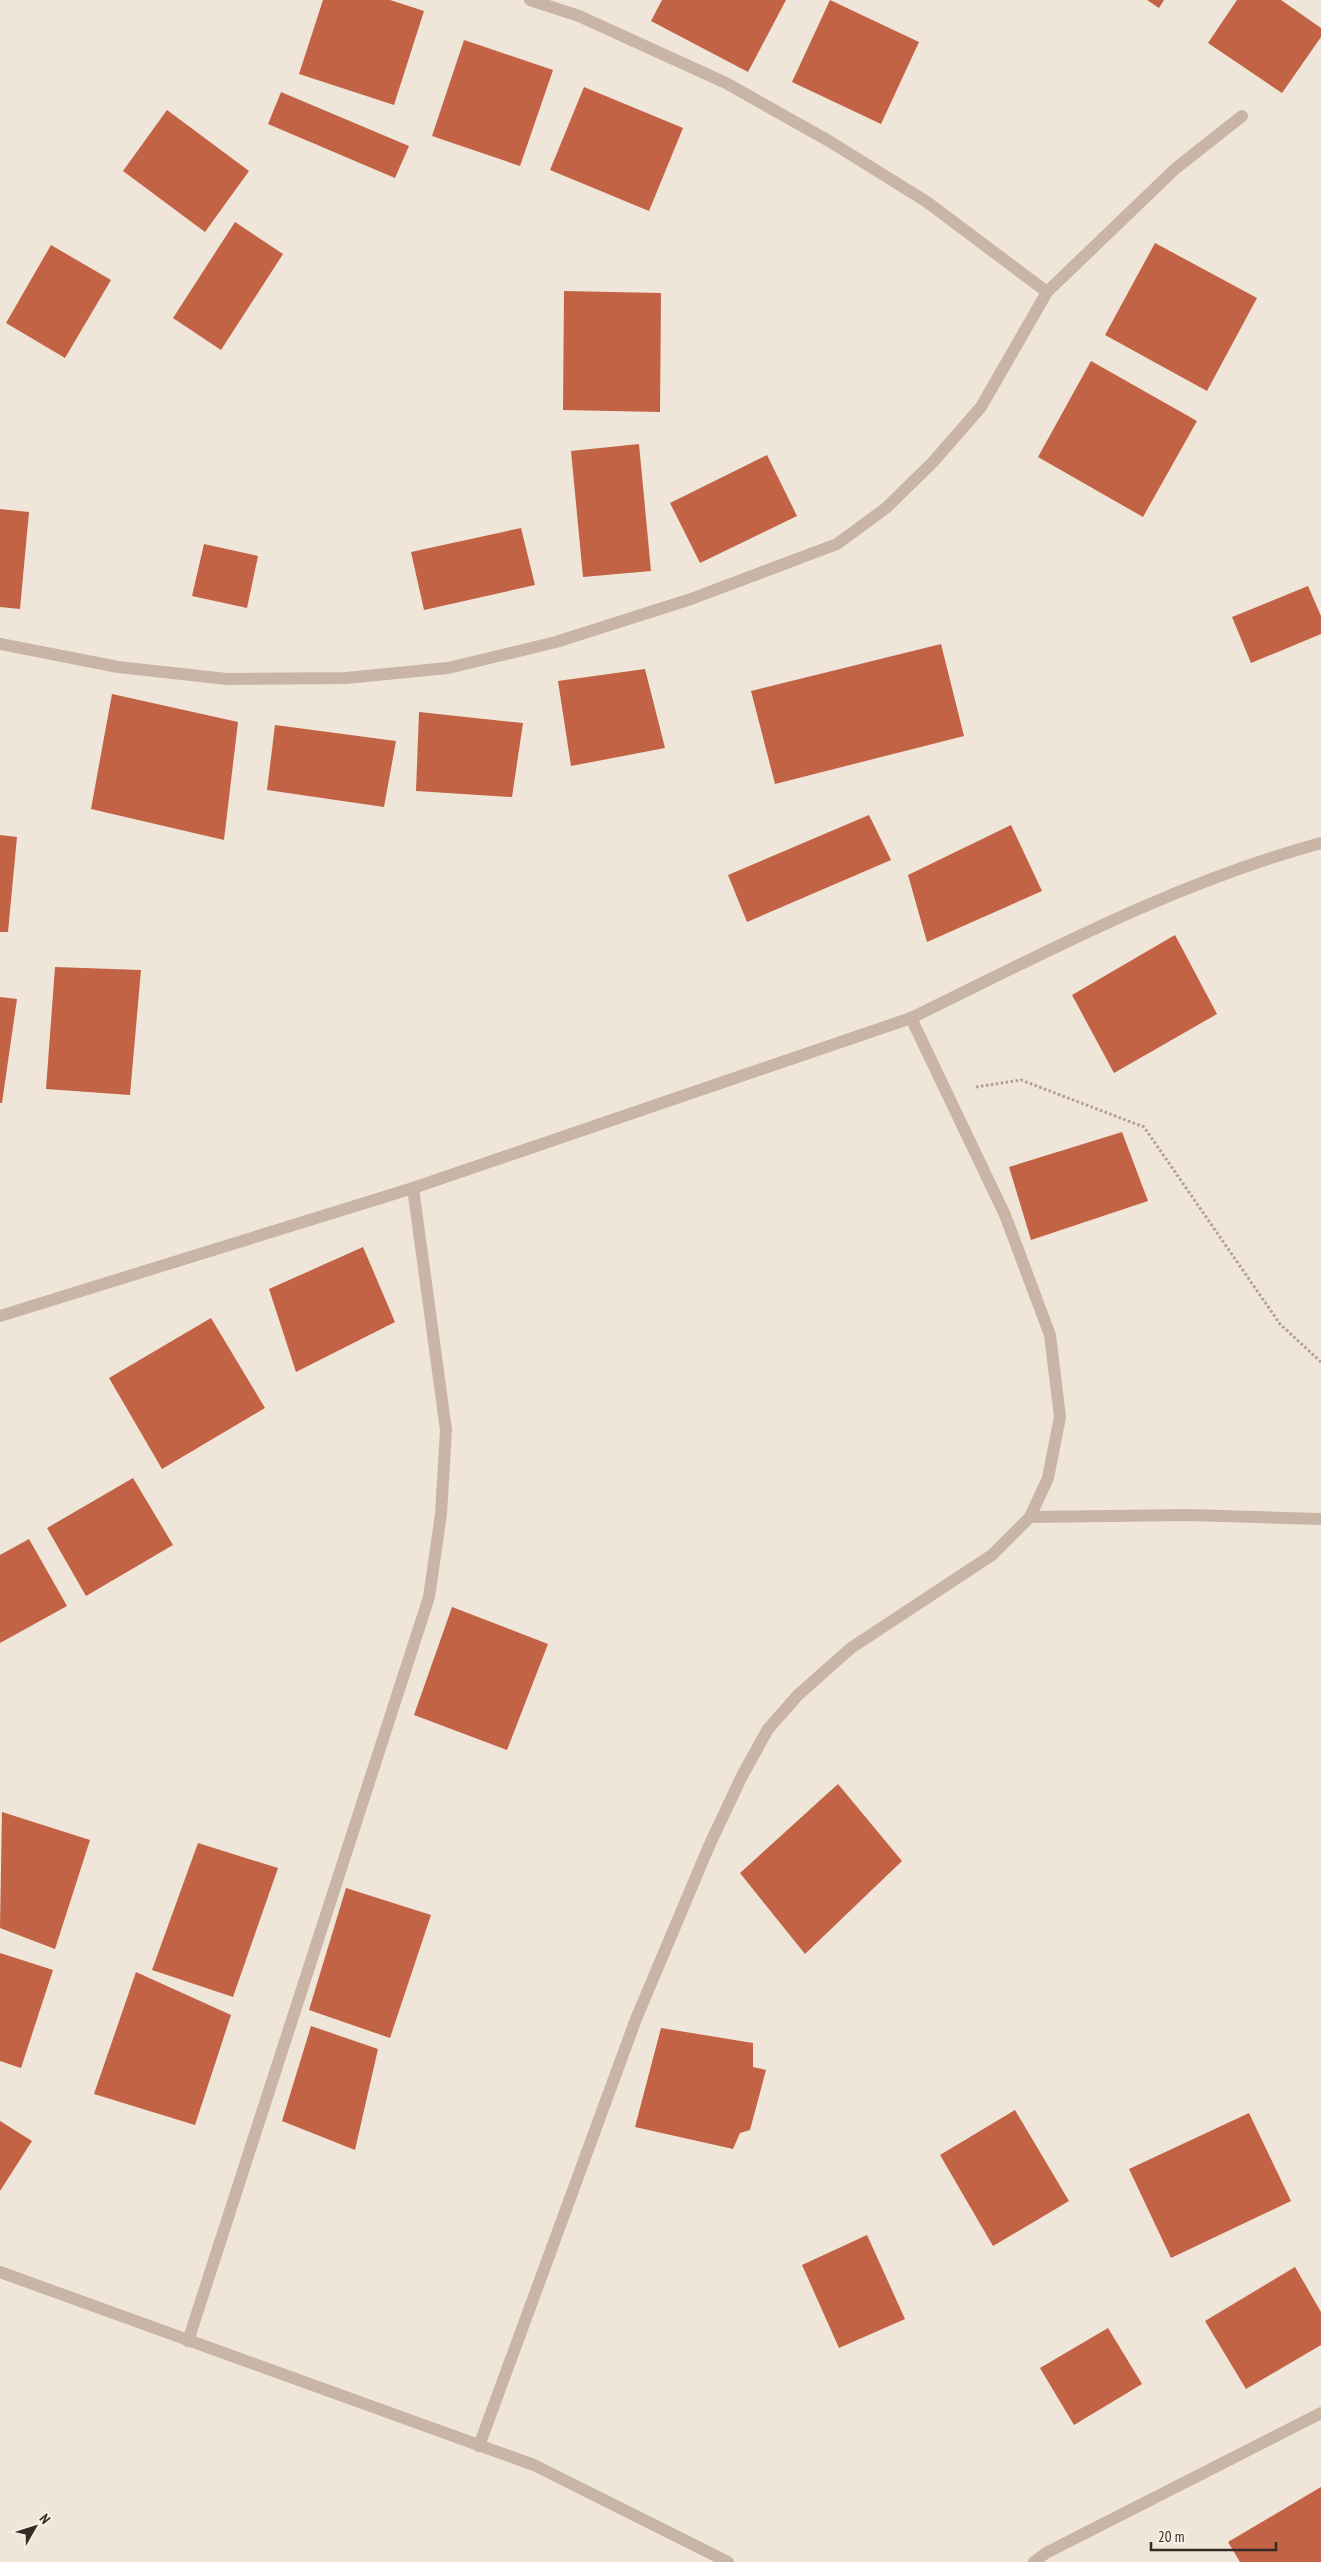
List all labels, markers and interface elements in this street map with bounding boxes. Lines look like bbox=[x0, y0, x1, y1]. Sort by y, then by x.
north arrow bbox=[10, 2502, 60, 2552]
text: N bbox=[36, 2510, 54, 2527]
scale bar bbox=[1151, 2520, 1276, 2552]
text: 20 m bbox=[1158, 2527, 1184, 2546]

